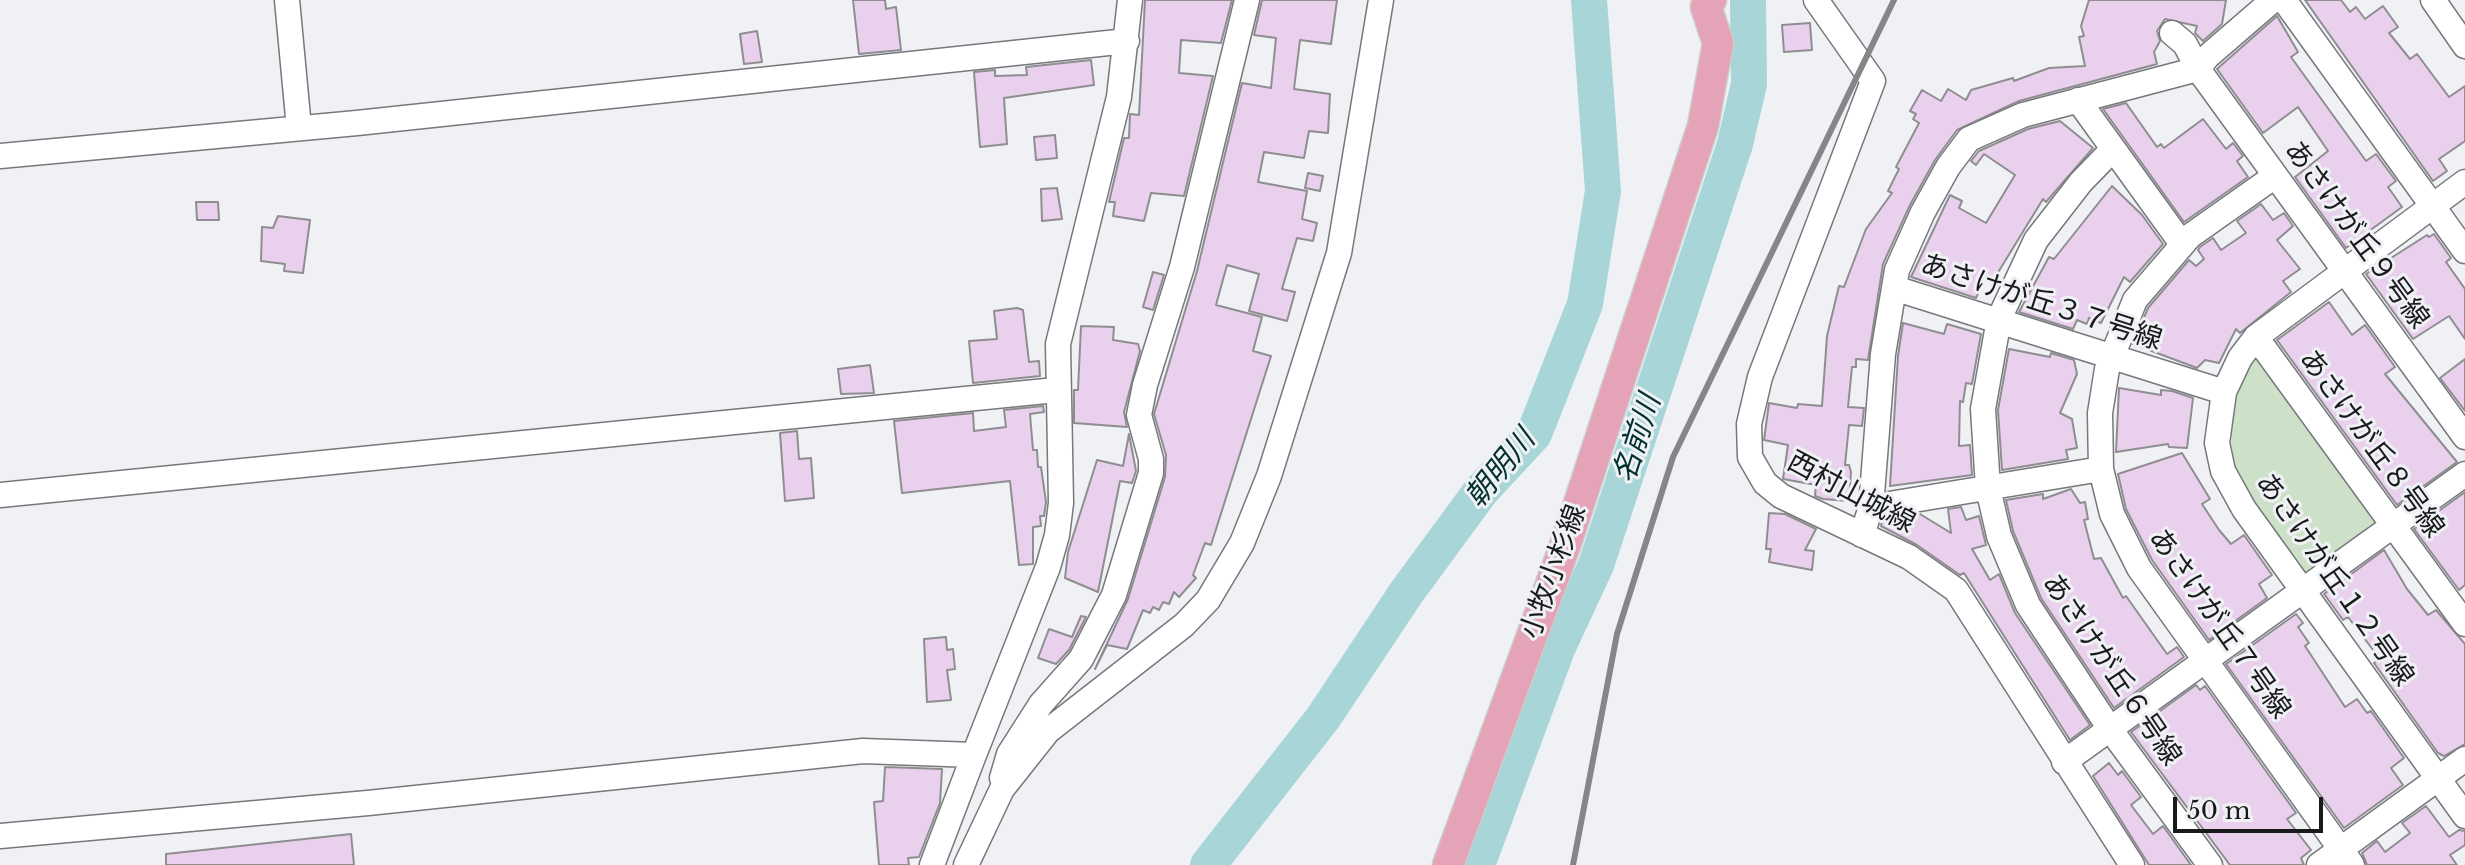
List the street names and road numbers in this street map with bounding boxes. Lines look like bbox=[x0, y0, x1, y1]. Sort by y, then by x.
street label: あさけが丘９号線 bbox=[2277, 135, 2435, 335]
street label: あさけが丘３７号線 bbox=[1916, 248, 2166, 358]
street label: あさけが丘８号線 bbox=[2292, 344, 2450, 544]
street label: 西村山城線 bbox=[1781, 445, 1921, 541]
street label: あさけが丘１２号線 bbox=[2248, 467, 2420, 693]
street label: 小牧小杉線 bbox=[1514, 500, 1594, 644]
street label: あさけが丘７号線 bbox=[2141, 523, 2297, 725]
street label: あさけが丘６号線 bbox=[2034, 568, 2188, 772]

